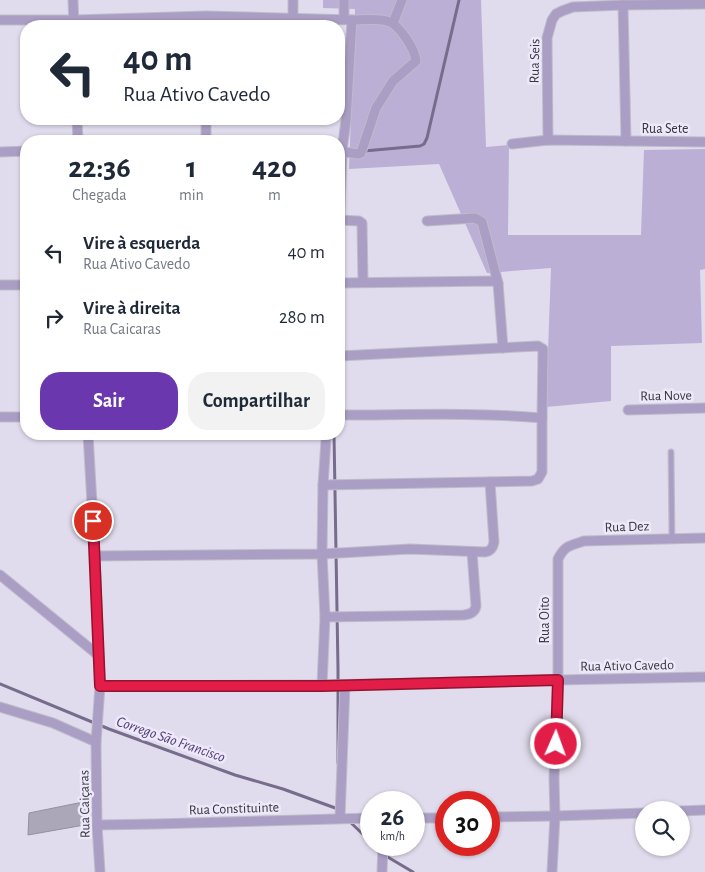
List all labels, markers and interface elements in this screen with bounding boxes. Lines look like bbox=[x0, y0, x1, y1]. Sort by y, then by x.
street label: Rua Seis bbox=[528, 39, 542, 84]
icon: left bbox=[40, 40, 105, 105]
text: 40 m bbox=[123, 42, 192, 77]
text: Rua Ativo Cavedo bbox=[123, 83, 270, 105]
street label: Rua Sete bbox=[642, 122, 688, 136]
text: 22:36 bbox=[68, 153, 131, 183]
text: 1 bbox=[186, 153, 197, 183]
text: 420 bbox=[252, 153, 297, 183]
text: Chegada bbox=[72, 187, 127, 203]
text: min bbox=[179, 187, 204, 203]
text: m bbox=[268, 187, 281, 203]
text: Vire à esquerda bbox=[83, 234, 200, 253]
icon: left bbox=[40, 239, 68, 267]
text: 40 m bbox=[287, 243, 325, 262]
text: Rua Ativo Cavedo bbox=[83, 256, 190, 272]
text: Vire à direita bbox=[83, 299, 181, 318]
icon: right bbox=[40, 304, 68, 332]
text: 280 m bbox=[279, 308, 325, 327]
text: Rua Caicaras bbox=[83, 321, 161, 337]
button: Sair bbox=[40, 372, 178, 430]
button: Compartilhar bbox=[188, 372, 325, 430]
street label: Rua Nove bbox=[640, 389, 692, 403]
pin bbox=[72, 500, 114, 542]
icon: arrive bbox=[79, 507, 107, 535]
street label: Rua Dez bbox=[604, 519, 650, 535]
street label: Rua Oito bbox=[538, 596, 552, 643]
street label: Rua Ativo Cavedo bbox=[580, 658, 674, 674]
water label: Corrego São Francisco bbox=[115, 714, 227, 765]
position arrow bbox=[529, 717, 581, 769]
street label: Rua Caiçaras bbox=[77, 770, 93, 838]
speed limit sign: 30 bbox=[435, 791, 500, 856]
street label: Rua Constituinte bbox=[189, 800, 279, 818]
map controls bbox=[635, 801, 690, 856]
button: search bbox=[635, 801, 690, 856]
text: 26 bbox=[381, 805, 404, 830]
text: km/h bbox=[380, 830, 405, 842]

